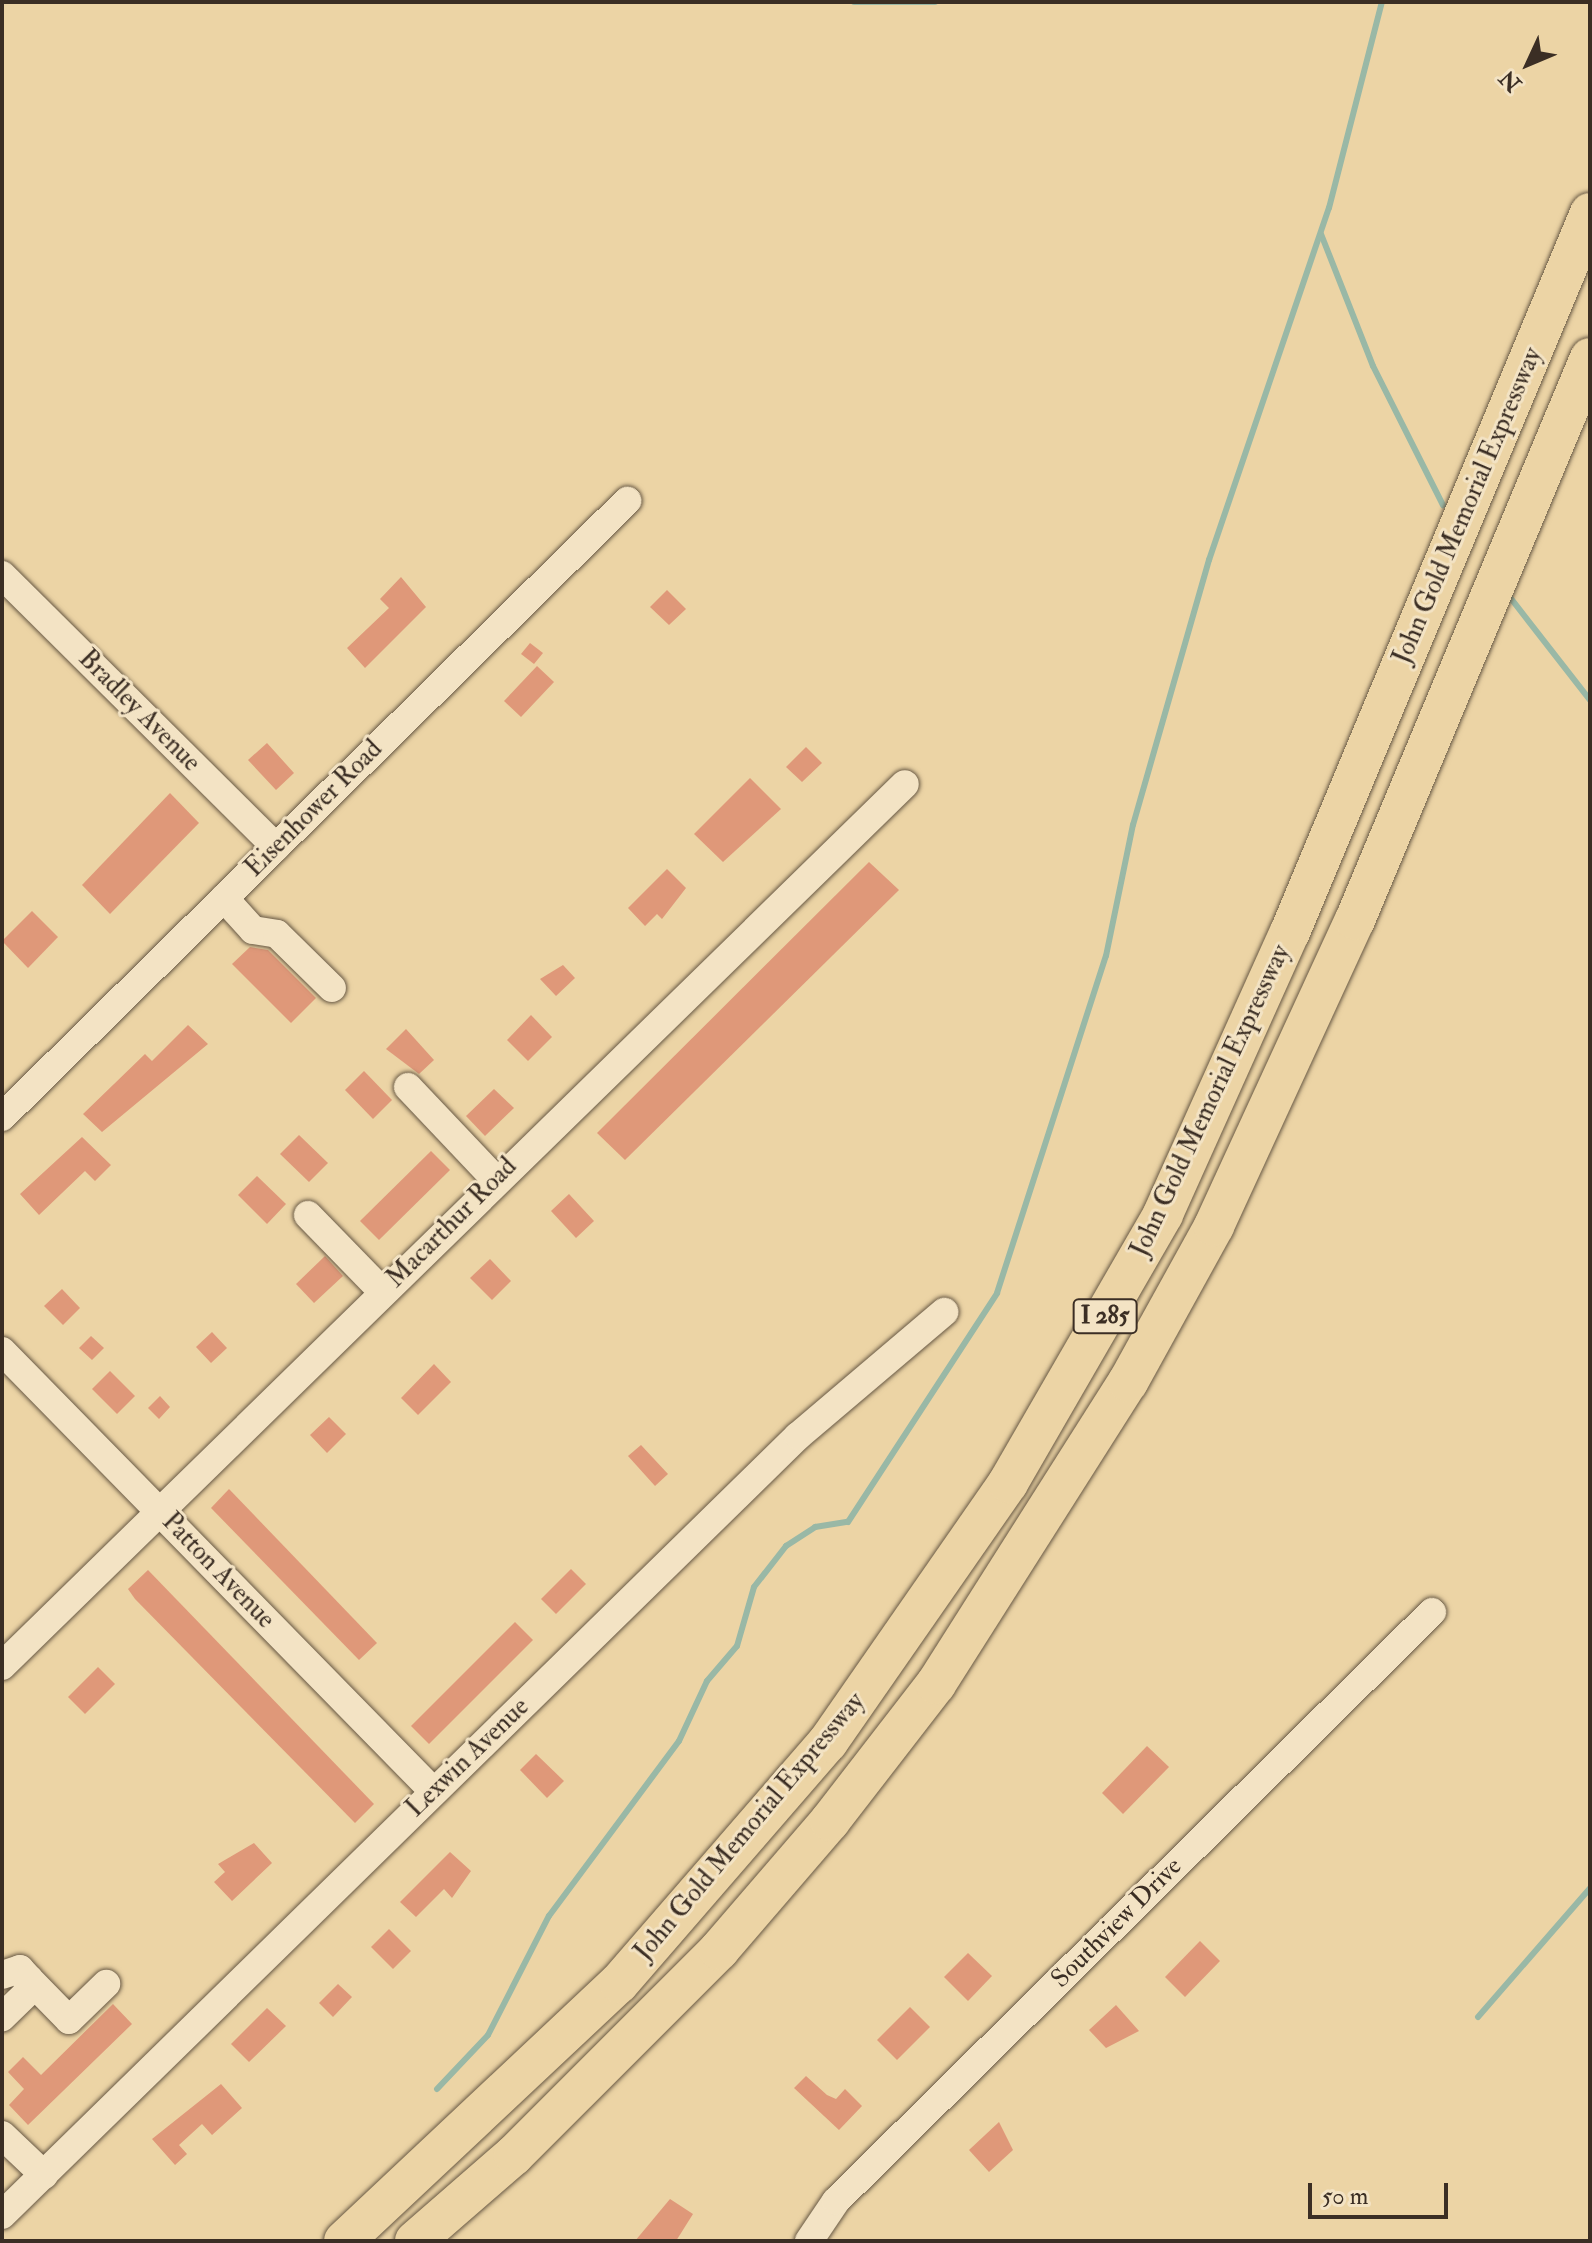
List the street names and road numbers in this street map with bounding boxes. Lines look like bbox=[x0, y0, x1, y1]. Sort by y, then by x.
street label: John Gold Memorial Expressway bbox=[1387, 343, 1549, 669]
street label: Bradley Avenue bbox=[72, 644, 206, 778]
street label: Eisenhower Road bbox=[239, 734, 389, 884]
street label: John Gold Memorial Expressway bbox=[1125, 940, 1297, 1262]
street label: Macarthur Road bbox=[380, 1151, 524, 1295]
road number: I 285 bbox=[1071, 1296, 1139, 1336]
street label: Patton Avenue bbox=[155, 1507, 281, 1635]
street label: John Gold Memorial Expressway bbox=[628, 1686, 872, 1968]
street label: Lexwin Avenue bbox=[400, 1692, 536, 1824]
street label: Southview Drive bbox=[1045, 1851, 1189, 1995]

